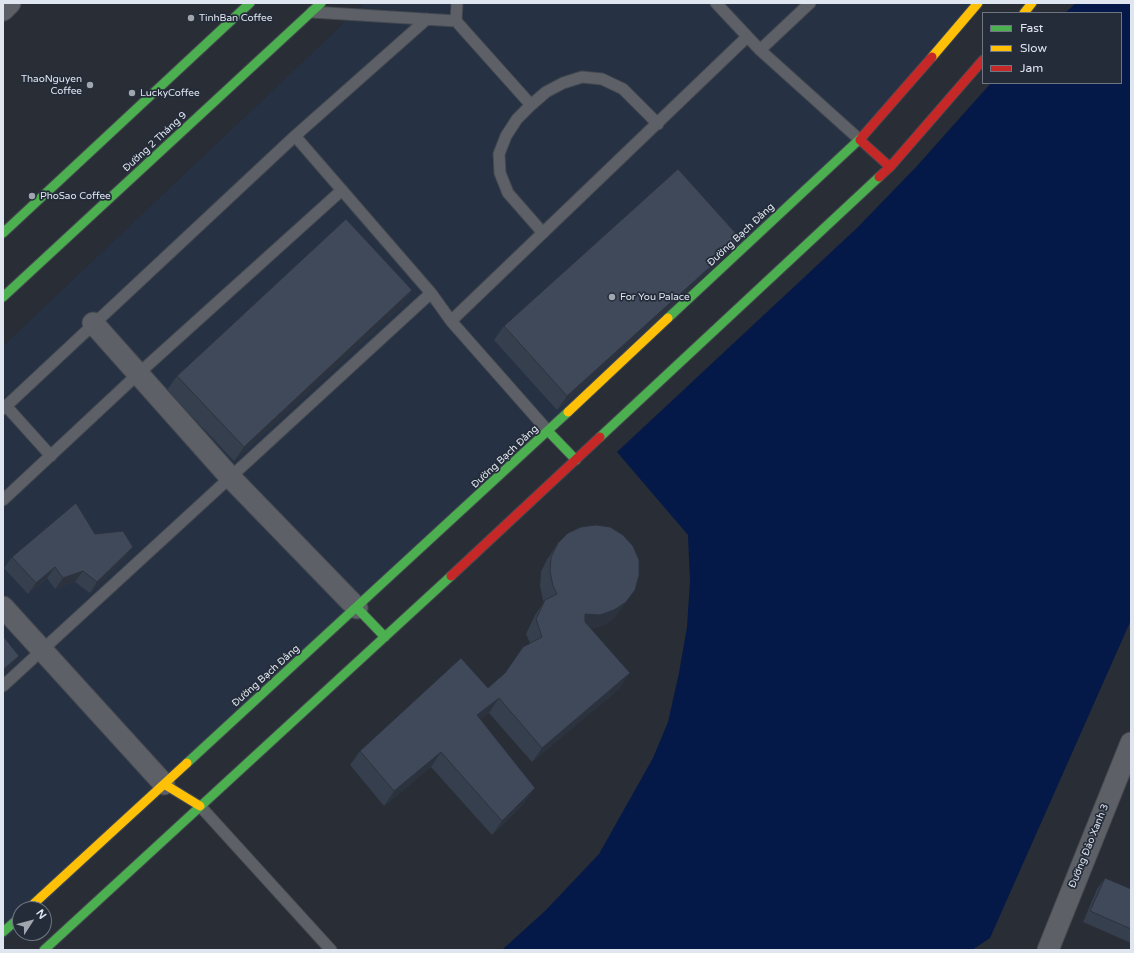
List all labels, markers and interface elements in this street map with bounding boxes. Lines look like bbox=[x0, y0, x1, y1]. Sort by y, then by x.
place label: TinhBan Coffee bbox=[199, 12, 272, 24]
legend bbox=[982, 12, 1122, 84]
marker: TinhBan Coffee bbox=[186, 13, 196, 23]
text: Fast bbox=[1020, 21, 1043, 35]
text: Slow bbox=[1020, 41, 1047, 55]
text: Jam bbox=[1020, 61, 1043, 75]
place label: ThaoNguyen Coffee bbox=[21, 73, 82, 96]
marker: ThaoNguyen Coffee bbox=[85, 80, 95, 90]
place label: LuckyCoffee bbox=[140, 87, 200, 99]
marker: LuckyCoffee bbox=[127, 88, 137, 98]
street label: Đường 2 Tháng 9 bbox=[121, 109, 189, 175]
place label: PhoSao Coffee bbox=[40, 190, 111, 202]
marker: PhoSao Coffee bbox=[27, 191, 37, 201]
street label: Đường Bạch Đằng bbox=[705, 201, 777, 269]
place label: For You Palace bbox=[620, 291, 690, 303]
marker: For You Palace bbox=[607, 292, 617, 302]
street label: Đường Bạch Đằng bbox=[469, 423, 541, 491]
street label: Đường Bạch Đằng bbox=[230, 643, 302, 709]
street label: Đường Đảo Xanh 3 bbox=[1067, 802, 1111, 890]
north arrow bbox=[12, 901, 52, 941]
text: N bbox=[33, 907, 49, 922]

